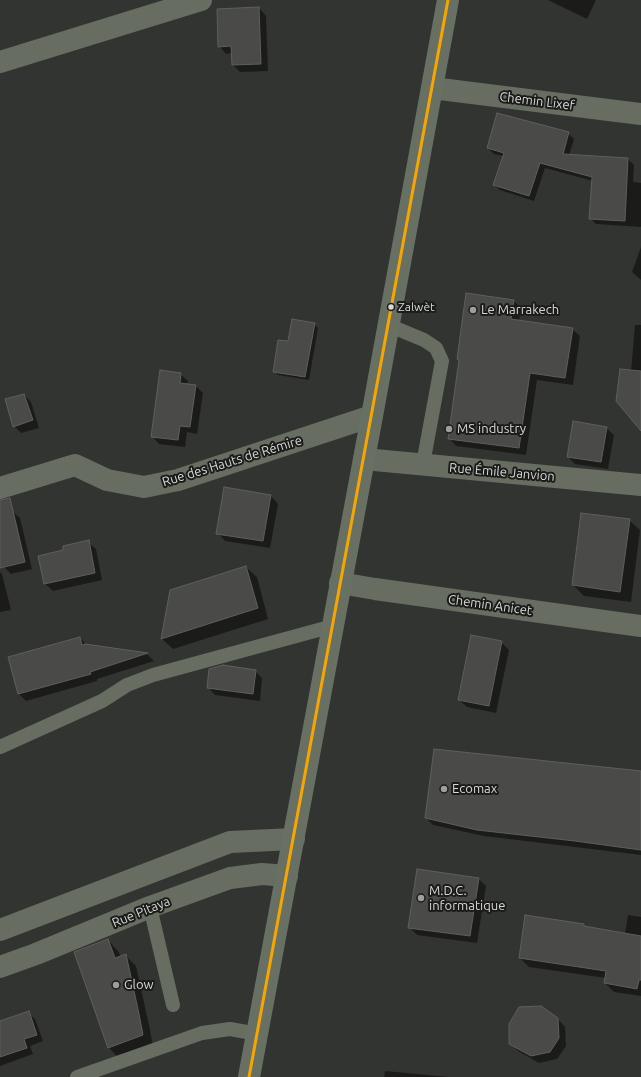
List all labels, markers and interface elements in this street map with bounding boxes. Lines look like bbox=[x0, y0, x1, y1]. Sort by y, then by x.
street label: Chemin Lixef bbox=[499, 89, 575, 113]
place label: Zalwèt bbox=[398, 300, 435, 314]
marker: Zalwèt bbox=[386, 302, 396, 312]
place label: Le Marrakech bbox=[481, 302, 559, 318]
marker: Le Marrakech bbox=[468, 305, 478, 315]
place label: MS industry bbox=[457, 421, 526, 437]
marker: MS industry bbox=[444, 424, 454, 434]
street label: Rue des Hauts de Rémire bbox=[160, 432, 304, 490]
street label: Rue Émile Janvion bbox=[449, 460, 555, 484]
street label: Chemin Anicet bbox=[447, 591, 533, 619]
place label: Ecomax bbox=[452, 781, 497, 797]
marker: Ecomax bbox=[439, 784, 449, 794]
place label: M.D.C. informatique bbox=[429, 883, 505, 914]
street label: Rue Pitaya bbox=[110, 893, 172, 931]
marker: M.D.C. informatique bbox=[416, 893, 426, 903]
place label: Glow bbox=[124, 977, 154, 993]
marker: Glow bbox=[111, 980, 121, 990]

